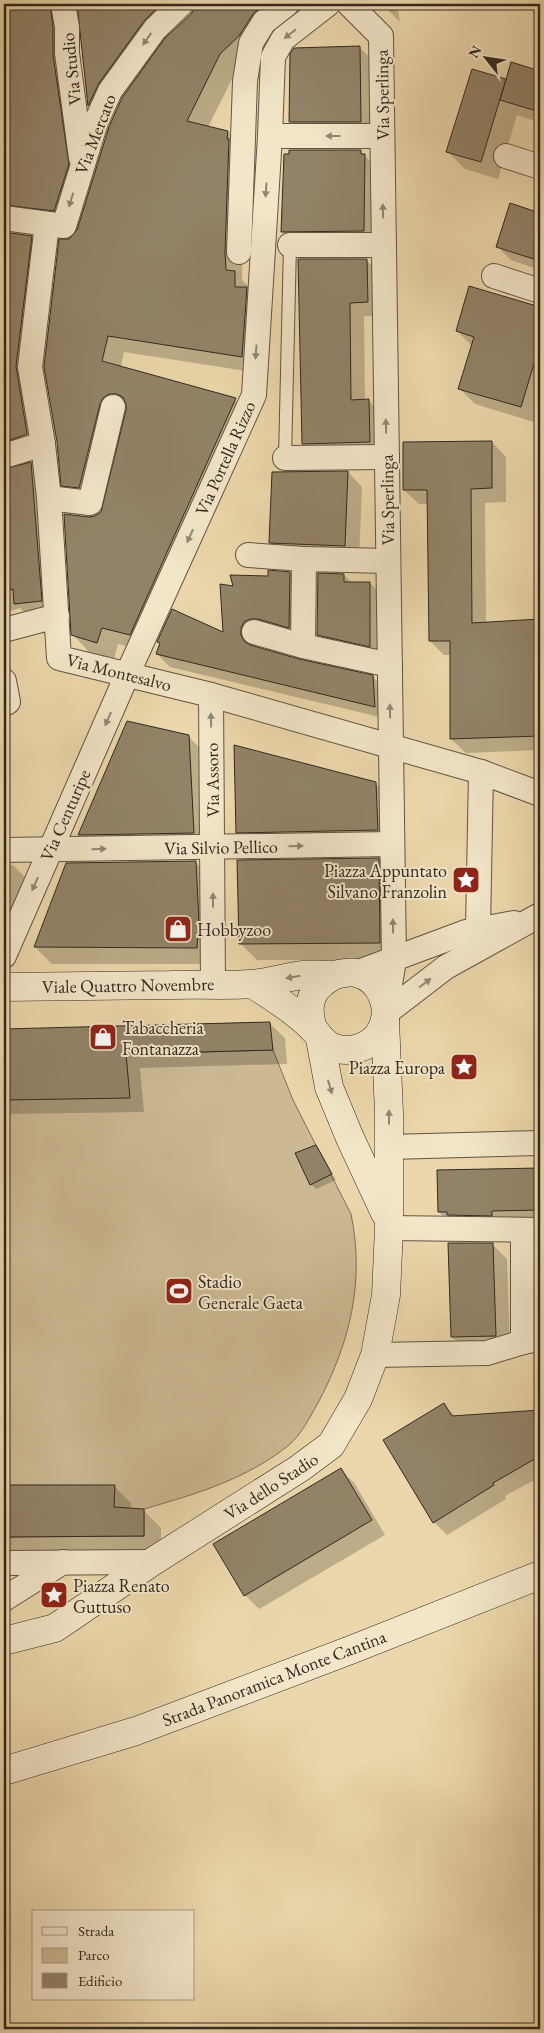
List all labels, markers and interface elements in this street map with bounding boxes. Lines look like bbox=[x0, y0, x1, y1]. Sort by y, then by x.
one-way arrow bbox=[284, 28, 297, 39]
street label: Via Studio bbox=[56, 31, 86, 106]
one-way arrow bbox=[142, 32, 153, 45]
north arrow bbox=[462, 32, 512, 82]
text: N bbox=[464, 42, 486, 61]
street label: Via Sperlinga bbox=[370, 49, 394, 141]
street label: Via Mercato bbox=[69, 90, 121, 178]
one-way arrow bbox=[325, 132, 341, 140]
one-way arrow bbox=[262, 182, 270, 198]
one-way arrow bbox=[66, 192, 74, 207]
one-way arrow bbox=[379, 203, 387, 219]
one-way arrow bbox=[251, 344, 259, 360]
street label: Via Portella Rizzo bbox=[190, 397, 260, 519]
one-way arrow bbox=[382, 418, 390, 434]
street label: Via Sperlinga bbox=[375, 454, 399, 546]
one-way arrow bbox=[185, 529, 193, 543]
street label: Via Montesalvo bbox=[64, 648, 174, 696]
one-way arrow bbox=[386, 703, 394, 719]
one-way arrow bbox=[103, 712, 111, 726]
one-way arrow bbox=[207, 712, 215, 728]
street label: Via Assoro bbox=[200, 742, 224, 818]
street label: Via Centuripe bbox=[35, 765, 95, 865]
street label: Via Silvio Pellico bbox=[164, 835, 278, 859]
one-way arrow bbox=[289, 841, 305, 849]
one-way arrow bbox=[91, 845, 107, 853]
place label: Piazza Appuntato Silvano Franzolin bbox=[324, 859, 447, 903]
place icon: Piazza Appuntato Silvano Franzolin bbox=[451, 865, 481, 895]
one-way arrow bbox=[31, 877, 39, 891]
one-way arrow bbox=[209, 892, 217, 908]
shop icon: Hobbyzoo bbox=[163, 914, 193, 944]
place label: Hobbyzoo bbox=[197, 918, 271, 941]
one-way arrow bbox=[389, 918, 397, 934]
street label: Viale Quattro Novembre bbox=[42, 972, 214, 998]
one-way arrow bbox=[285, 973, 301, 981]
one-way arrow bbox=[418, 978, 431, 989]
place label: Tabaccheria Fontanazza bbox=[122, 1016, 204, 1060]
shop icon: Tabaccheria Fontanazza bbox=[88, 1022, 118, 1052]
place icon: Piazza Europa bbox=[449, 1052, 479, 1082]
place label: Piazza Europa bbox=[349, 1056, 446, 1079]
one-way arrow bbox=[326, 1080, 334, 1095]
one-way arrow bbox=[385, 1109, 393, 1125]
place label: Stadio Generale Gaeta bbox=[198, 1270, 304, 1314]
sports icon: Stadio Generale Gaeta bbox=[164, 1276, 194, 1306]
street label: Via dello Stadio bbox=[220, 1447, 323, 1525]
place label: Piazza Renato Guttuso bbox=[73, 1574, 170, 1618]
place icon: Piazza Renato Guttuso bbox=[39, 1580, 69, 1610]
street label: Strada Panoramica Monte Cantina bbox=[159, 1624, 390, 1731]
legend bbox=[32, 1910, 195, 2000]
text: Strada bbox=[78, 1921, 114, 1940]
text: Parco bbox=[78, 1945, 110, 1964]
text: Edificio bbox=[78, 1971, 122, 1990]

